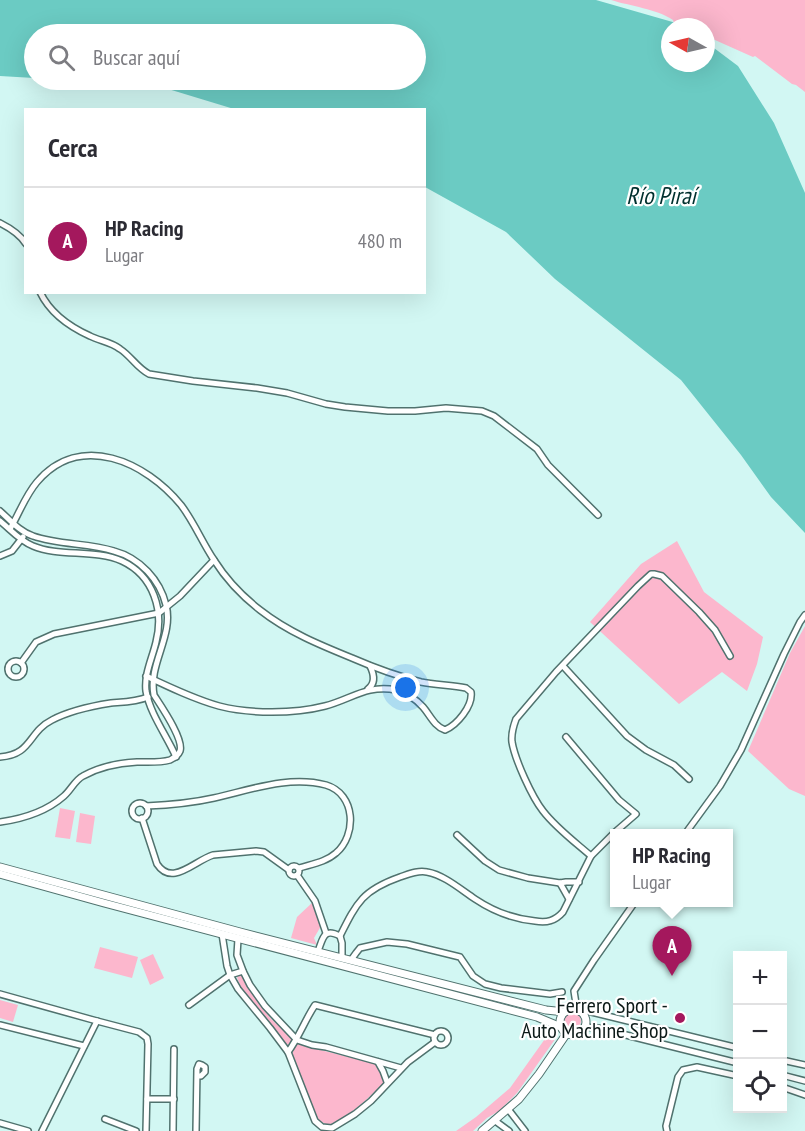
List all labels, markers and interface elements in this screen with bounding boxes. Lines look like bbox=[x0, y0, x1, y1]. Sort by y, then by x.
north arrow bbox=[661, 18, 715, 72]
search box bbox=[24, 24, 426, 90]
icon: search bbox=[45, 41, 78, 74]
text: Buscar aquí bbox=[93, 43, 180, 71]
text: Cerca bbox=[48, 131, 98, 164]
water label: Río Piraí bbox=[626, 180, 701, 211]
text: HP Racing bbox=[105, 214, 183, 242]
text: A bbox=[62, 228, 73, 254]
text: 480 m bbox=[358, 228, 402, 254]
text: Lugar bbox=[105, 242, 144, 268]
your location bbox=[391, 673, 420, 702]
popup bbox=[610, 829, 733, 907]
text: HP Racing bbox=[632, 841, 711, 869]
text: Lugar bbox=[632, 869, 671, 895]
pin: A bbox=[652, 926, 692, 976]
map controls bbox=[733, 951, 787, 1113]
button: + bbox=[733, 951, 787, 1005]
place label: Ferrero Sport - Auto Machine Shop bbox=[521, 991, 668, 1044]
button: − bbox=[733, 1005, 787, 1059]
marker: Ferrero Sport - Auto Machine Shop bbox=[673, 1011, 687, 1025]
button: locate bbox=[733, 1059, 787, 1113]

